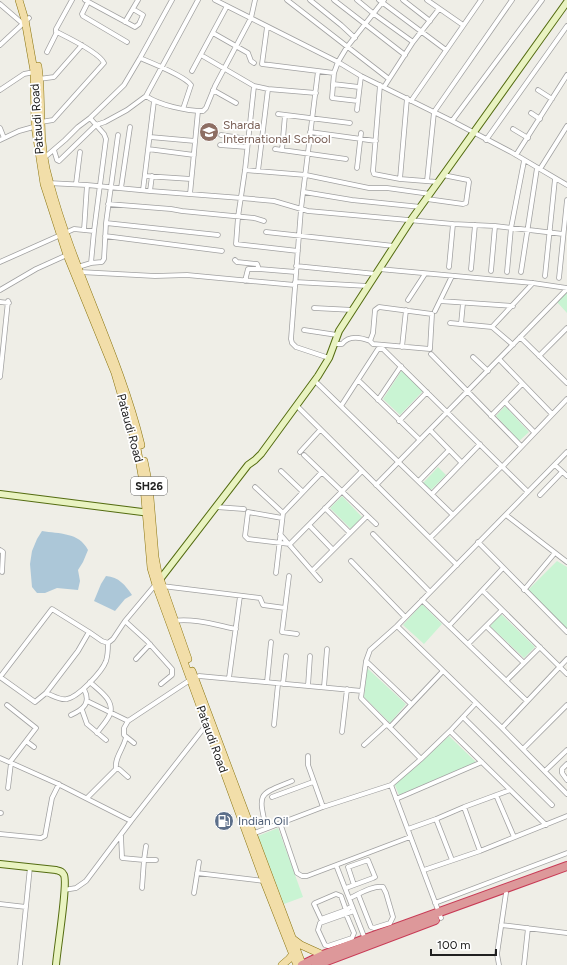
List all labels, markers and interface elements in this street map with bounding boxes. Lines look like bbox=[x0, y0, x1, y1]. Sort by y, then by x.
street label: Pataudi Road bbox=[28, 83, 46, 155]
place label: Sharda International School bbox=[223, 118, 331, 146]
school or university icon: Sharda International School bbox=[198, 121, 220, 143]
street label: Pataudi Road bbox=[114, 392, 146, 464]
road number: SH26 bbox=[131, 477, 167, 495]
street label: Pataudi Road bbox=[193, 703, 231, 775]
fuel station icon: Indian Oil bbox=[213, 810, 235, 832]
place label: Indian Oil bbox=[238, 814, 288, 828]
scale bar bbox=[431, 931, 496, 957]
text: 100 m bbox=[437, 938, 471, 952]

